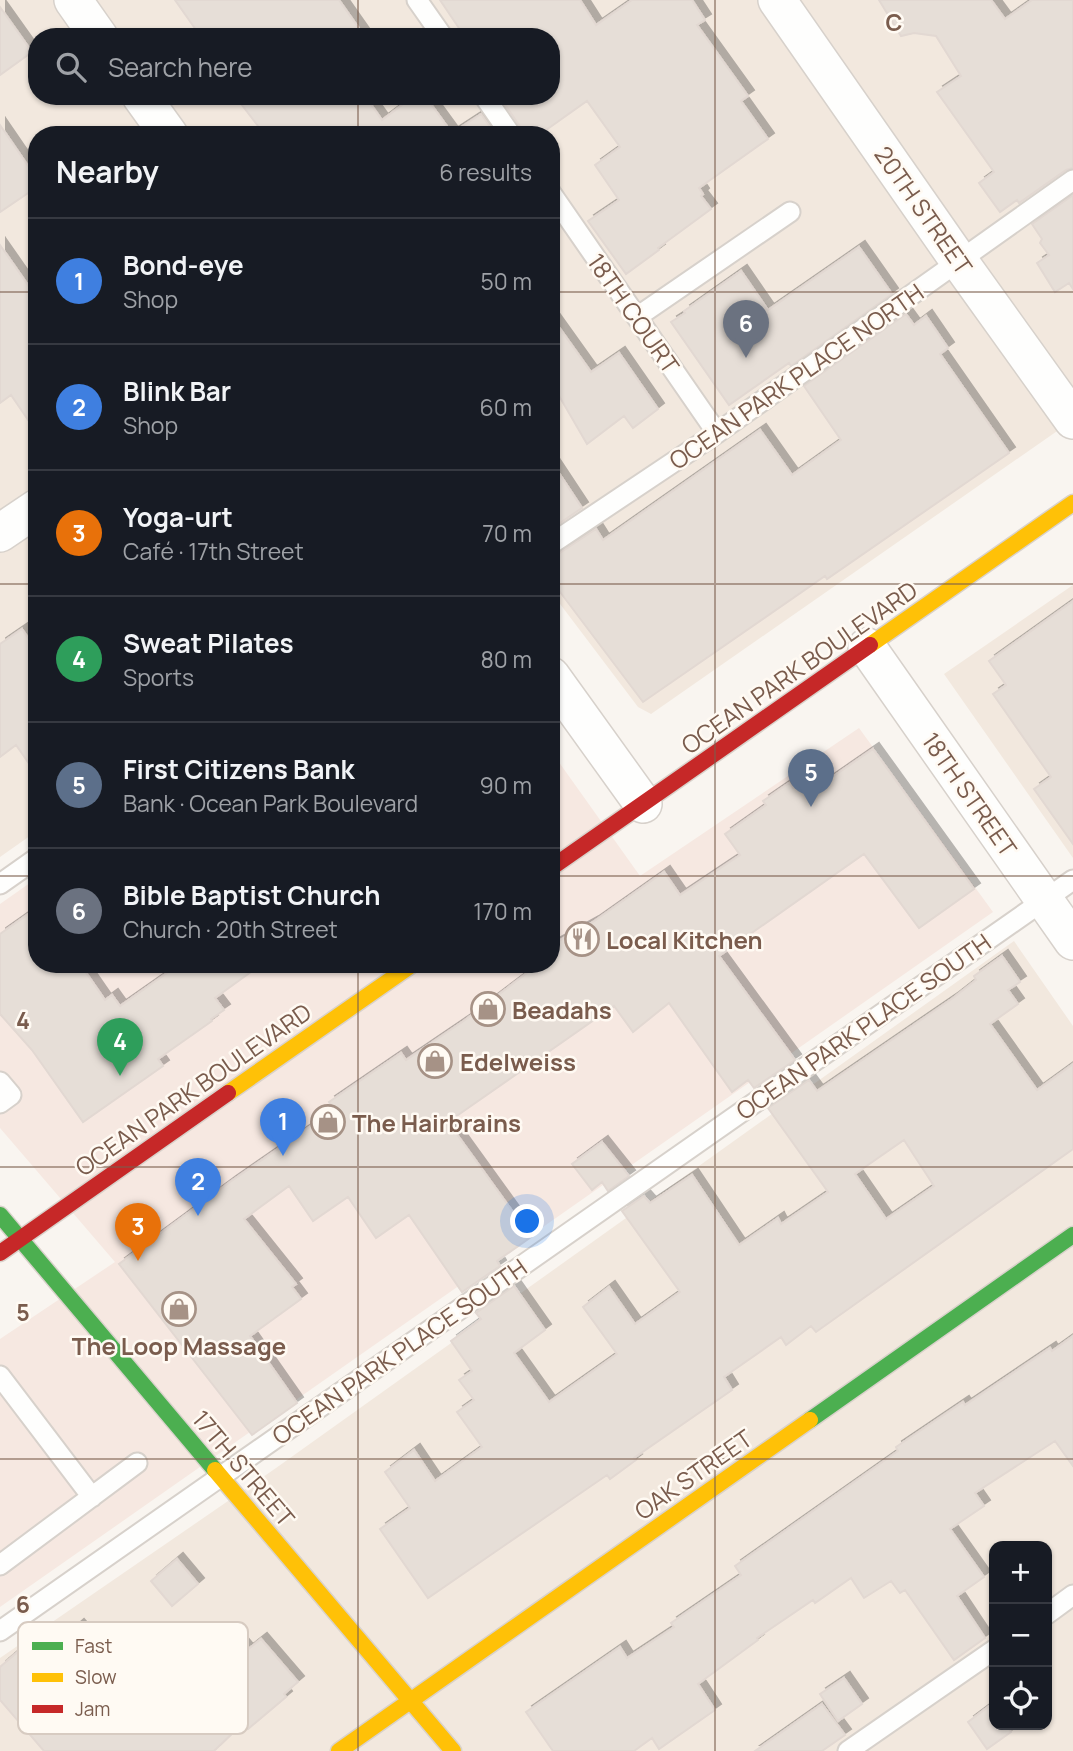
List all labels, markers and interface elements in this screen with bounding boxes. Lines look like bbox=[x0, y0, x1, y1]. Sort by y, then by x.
text: C bbox=[886, 6, 903, 38]
search box bbox=[28, 28, 560, 105]
icon: search bbox=[52, 48, 90, 86]
text: Search here bbox=[108, 49, 253, 85]
street label: 20TH STREET bbox=[868, 139, 981, 281]
text: Nearby bbox=[56, 151, 159, 192]
text: 6 results bbox=[439, 156, 532, 188]
street label: 18TH COURT bbox=[580, 246, 688, 380]
text: Bond-eye bbox=[123, 247, 244, 283]
text: 1 bbox=[74, 265, 84, 297]
text: 50 m bbox=[481, 265, 532, 297]
street label: OCEAN PARK PLACE NORTH bbox=[662, 275, 930, 477]
text: Shop bbox=[123, 283, 178, 315]
pin: 6 bbox=[723, 300, 769, 358]
text: Blink Bar bbox=[123, 373, 231, 409]
text: 2 bbox=[72, 391, 86, 423]
text: 60 m bbox=[480, 391, 532, 423]
text: Shop bbox=[123, 409, 178, 441]
text: Yoga-urt bbox=[123, 499, 233, 535]
text: 3 bbox=[72, 517, 86, 549]
text: 70 m bbox=[482, 517, 532, 549]
text: Café · 17th Street bbox=[123, 535, 304, 567]
street label: OCEAN PARK BOULEVARD bbox=[674, 573, 924, 761]
text: Sweat Pilates bbox=[123, 625, 294, 661]
text: 4 bbox=[72, 643, 86, 675]
text: 80 m bbox=[481, 643, 532, 675]
text: Sports bbox=[123, 661, 194, 693]
street label: 18TH STREET bbox=[915, 725, 1025, 863]
pin: 5 bbox=[788, 749, 834, 807]
text: First Citizens Bank bbox=[123, 751, 355, 787]
text: 5 bbox=[72, 769, 86, 801]
text: 90 m bbox=[480, 769, 532, 801]
text: Bank · Ocean Park Boulevard bbox=[123, 787, 418, 819]
text: Bible Baptist Church bbox=[123, 877, 380, 913]
text: 6 bbox=[72, 895, 86, 927]
text: 170 m bbox=[473, 895, 532, 927]
text: Church · 20th Street bbox=[123, 913, 338, 945]
restaurant icon: Local Kitchen bbox=[563, 920, 601, 958]
place label: Local Kitchen bbox=[606, 923, 763, 956]
street label: OCEAN PARK PLACE SOUTH bbox=[729, 925, 997, 1127]
shop icon: Beadahs bbox=[469, 990, 507, 1028]
place label: Beadahs bbox=[512, 993, 612, 1026]
street label: OCEAN PARK BOULEVARD bbox=[68, 995, 318, 1183]
text: 4 bbox=[16, 1004, 30, 1036]
pin: 4 bbox=[97, 1018, 143, 1076]
shop icon: Edelweiss bbox=[416, 1042, 454, 1080]
place label: Edelweiss bbox=[460, 1045, 576, 1078]
pin: 1 bbox=[260, 1098, 306, 1156]
shop icon: The Hairbrains bbox=[309, 1103, 347, 1141]
place label: The Hairbrains bbox=[352, 1106, 521, 1139]
pin: 2 bbox=[175, 1158, 221, 1216]
pin: 3 bbox=[115, 1203, 161, 1261]
your location bbox=[510, 1204, 544, 1238]
street label: OCEAN PARK PLACE SOUTH bbox=[265, 1250, 533, 1452]
shop icon: The Loop Massage bbox=[160, 1290, 198, 1328]
text: 5 bbox=[16, 1296, 30, 1328]
place label: The Loop Massage bbox=[72, 1329, 286, 1362]
street label: 17TH STREET bbox=[185, 1403, 303, 1534]
street label: OAK STREET bbox=[628, 1421, 759, 1527]
map controls bbox=[989, 1541, 1052, 1730]
button: + bbox=[989, 1541, 1052, 1604]
text: 6 bbox=[16, 1588, 30, 1620]
button: − bbox=[989, 1604, 1052, 1667]
legend bbox=[18, 1622, 248, 1734]
text: Fast bbox=[75, 1633, 112, 1659]
text: Slow bbox=[75, 1664, 117, 1690]
button: locate bbox=[989, 1667, 1052, 1730]
text: Jam bbox=[75, 1696, 110, 1722]

